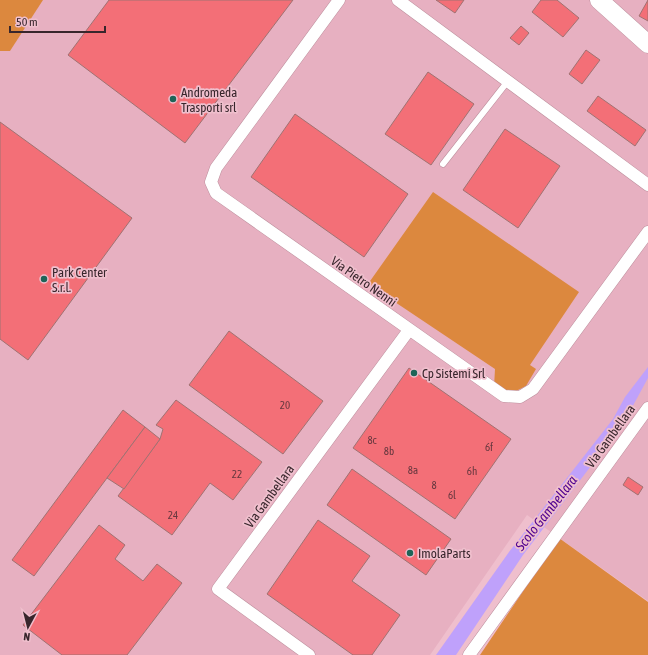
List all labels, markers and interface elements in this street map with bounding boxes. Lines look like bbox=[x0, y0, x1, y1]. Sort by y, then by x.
scale bar bbox=[10, 8, 105, 34]
text: 50 m bbox=[16, 15, 38, 29]
place label: Andromeda Trasporti srl bbox=[181, 85, 237, 115]
marker: Andromeda Trasporti srl bbox=[168, 94, 178, 104]
street label: Via Pietro Nenni bbox=[328, 253, 399, 310]
place label: Park Center S.r.l. bbox=[52, 265, 107, 295]
marker: Park Center S.r.l. bbox=[39, 274, 49, 284]
place label: Cp Sistemi Srl bbox=[422, 366, 486, 381]
marker: Cp Sistemi Srl bbox=[409, 368, 419, 378]
house number: 20 bbox=[280, 399, 290, 411]
street label: Via Gambellara bbox=[583, 402, 638, 471]
house number: 8c bbox=[367, 434, 378, 446]
house number: 6f bbox=[485, 441, 493, 453]
house number: 8b bbox=[384, 445, 394, 457]
street label: Via Gambellara bbox=[242, 462, 297, 531]
house number: 8a bbox=[408, 464, 418, 476]
house number: 6h bbox=[467, 465, 477, 477]
house number: 22 bbox=[232, 468, 242, 480]
water label: Scolo Gambellara bbox=[511, 472, 580, 554]
house number: 8 bbox=[431, 479, 437, 491]
house number: 6l bbox=[448, 489, 456, 501]
house number: 24 bbox=[168, 509, 178, 521]
place label: ImolaParts bbox=[418, 546, 471, 561]
marker: ImolaParts bbox=[405, 548, 415, 558]
north arrow bbox=[8, 607, 48, 647]
text: N bbox=[23, 631, 31, 643]

